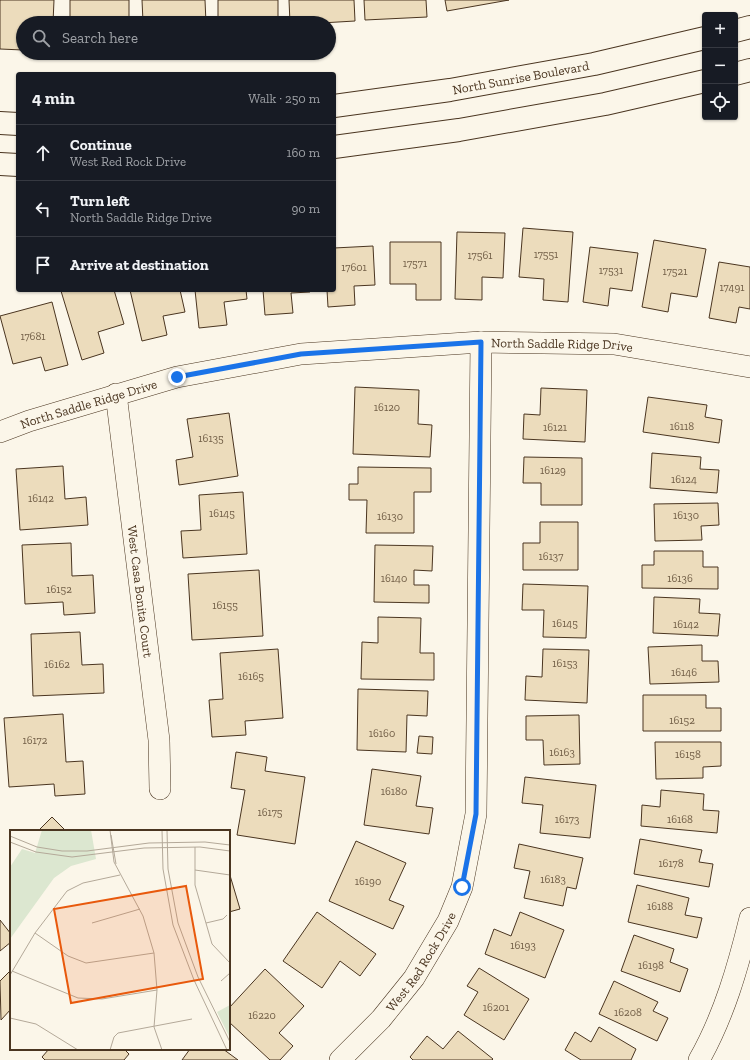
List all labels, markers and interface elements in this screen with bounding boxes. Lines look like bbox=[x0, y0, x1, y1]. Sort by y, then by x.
map controls bbox=[702, 12, 738, 120]
button: + bbox=[702, 12, 738, 48]
search box bbox=[16, 16, 336, 60]
icon: search bbox=[30, 27, 52, 49]
text: Search here bbox=[62, 29, 138, 47]
button: − bbox=[702, 48, 738, 84]
street label: North Sunrise Boulevard bbox=[451, 58, 590, 97]
button: locate bbox=[702, 84, 738, 120]
text: 4 min bbox=[32, 88, 75, 108]
text: Walk · 250 m bbox=[248, 91, 320, 106]
text: Continue bbox=[70, 136, 132, 154]
icon: ahead bbox=[32, 142, 54, 164]
text: 160 m bbox=[286, 145, 320, 160]
text: West Red Rock Drive bbox=[70, 154, 186, 169]
text: Turn left bbox=[70, 192, 130, 210]
icon: left bbox=[32, 198, 54, 220]
text: 90 m bbox=[291, 201, 320, 216]
text: North Saddle Ridge Drive bbox=[70, 210, 212, 225]
house number: 17551 bbox=[534, 248, 559, 261]
house number: 17561 bbox=[468, 249, 493, 262]
icon: arrive bbox=[32, 254, 54, 276]
text: Arrive at destination bbox=[70, 256, 209, 274]
house number: 17571 bbox=[403, 257, 428, 270]
house number: 17601 bbox=[341, 261, 368, 274]
house number: 17531 bbox=[599, 264, 624, 277]
house number: 17521 bbox=[663, 265, 688, 278]
house number: 17491 bbox=[720, 281, 745, 294]
house number: 17681 bbox=[20, 330, 46, 343]
street label: North Saddle Ridge Drive bbox=[491, 335, 634, 355]
route end bbox=[168, 368, 186, 386]
street label: North Saddle Ridge Drive bbox=[18, 376, 159, 432]
house number: 16120 bbox=[374, 401, 400, 414]
house number: 16118 bbox=[670, 420, 694, 433]
house number: 16121 bbox=[543, 421, 568, 434]
house number: 16135 bbox=[198, 432, 224, 445]
house number: 16129 bbox=[540, 464, 566, 477]
house number: 16124 bbox=[671, 473, 697, 486]
house number: 16142 bbox=[28, 492, 54, 505]
house number: 16145 bbox=[209, 507, 235, 520]
house number: 16130 bbox=[673, 509, 699, 522]
house number: 16130 bbox=[377, 510, 403, 523]
street label: West Casa Bonita Court bbox=[124, 525, 156, 659]
house number: 16137 bbox=[539, 550, 563, 563]
house number: 16140 bbox=[381, 572, 407, 585]
house number: 16136 bbox=[667, 572, 693, 585]
house number: 16152 bbox=[46, 583, 72, 596]
house number: 16155 bbox=[212, 599, 238, 612]
house number: 16145 bbox=[552, 617, 578, 630]
house number: 16142 bbox=[673, 618, 699, 631]
house number: 16153 bbox=[552, 657, 578, 670]
house number: 16162 bbox=[44, 658, 70, 671]
house number: 16146 bbox=[671, 666, 697, 679]
house number: 16165 bbox=[238, 670, 264, 683]
house number: 16152 bbox=[669, 714, 695, 727]
house number: 16160 bbox=[369, 727, 395, 740]
house number: 16172 bbox=[23, 734, 48, 747]
house number: 16163 bbox=[549, 746, 575, 759]
house number: 16158 bbox=[675, 748, 701, 761]
house number: 16180 bbox=[381, 785, 407, 798]
house number: 16175 bbox=[258, 806, 283, 819]
house number: 16173 bbox=[555, 813, 579, 826]
house number: 16168 bbox=[667, 813, 693, 826]
inset map bbox=[10, 830, 230, 1050]
house number: 16178 bbox=[658, 857, 684, 870]
house number: 16183 bbox=[540, 873, 566, 886]
house number: 16190 bbox=[355, 875, 381, 888]
route start bbox=[453, 878, 471, 896]
house number: 16188 bbox=[647, 900, 673, 913]
street label: West Red Rock Drive bbox=[383, 910, 459, 1015]
house number: 16193 bbox=[510, 939, 536, 952]
house number: 16198 bbox=[638, 959, 664, 972]
house number: 16201 bbox=[483, 1001, 510, 1014]
house number: 16208 bbox=[614, 1006, 642, 1019]
house number: 16220 bbox=[248, 1009, 276, 1022]

